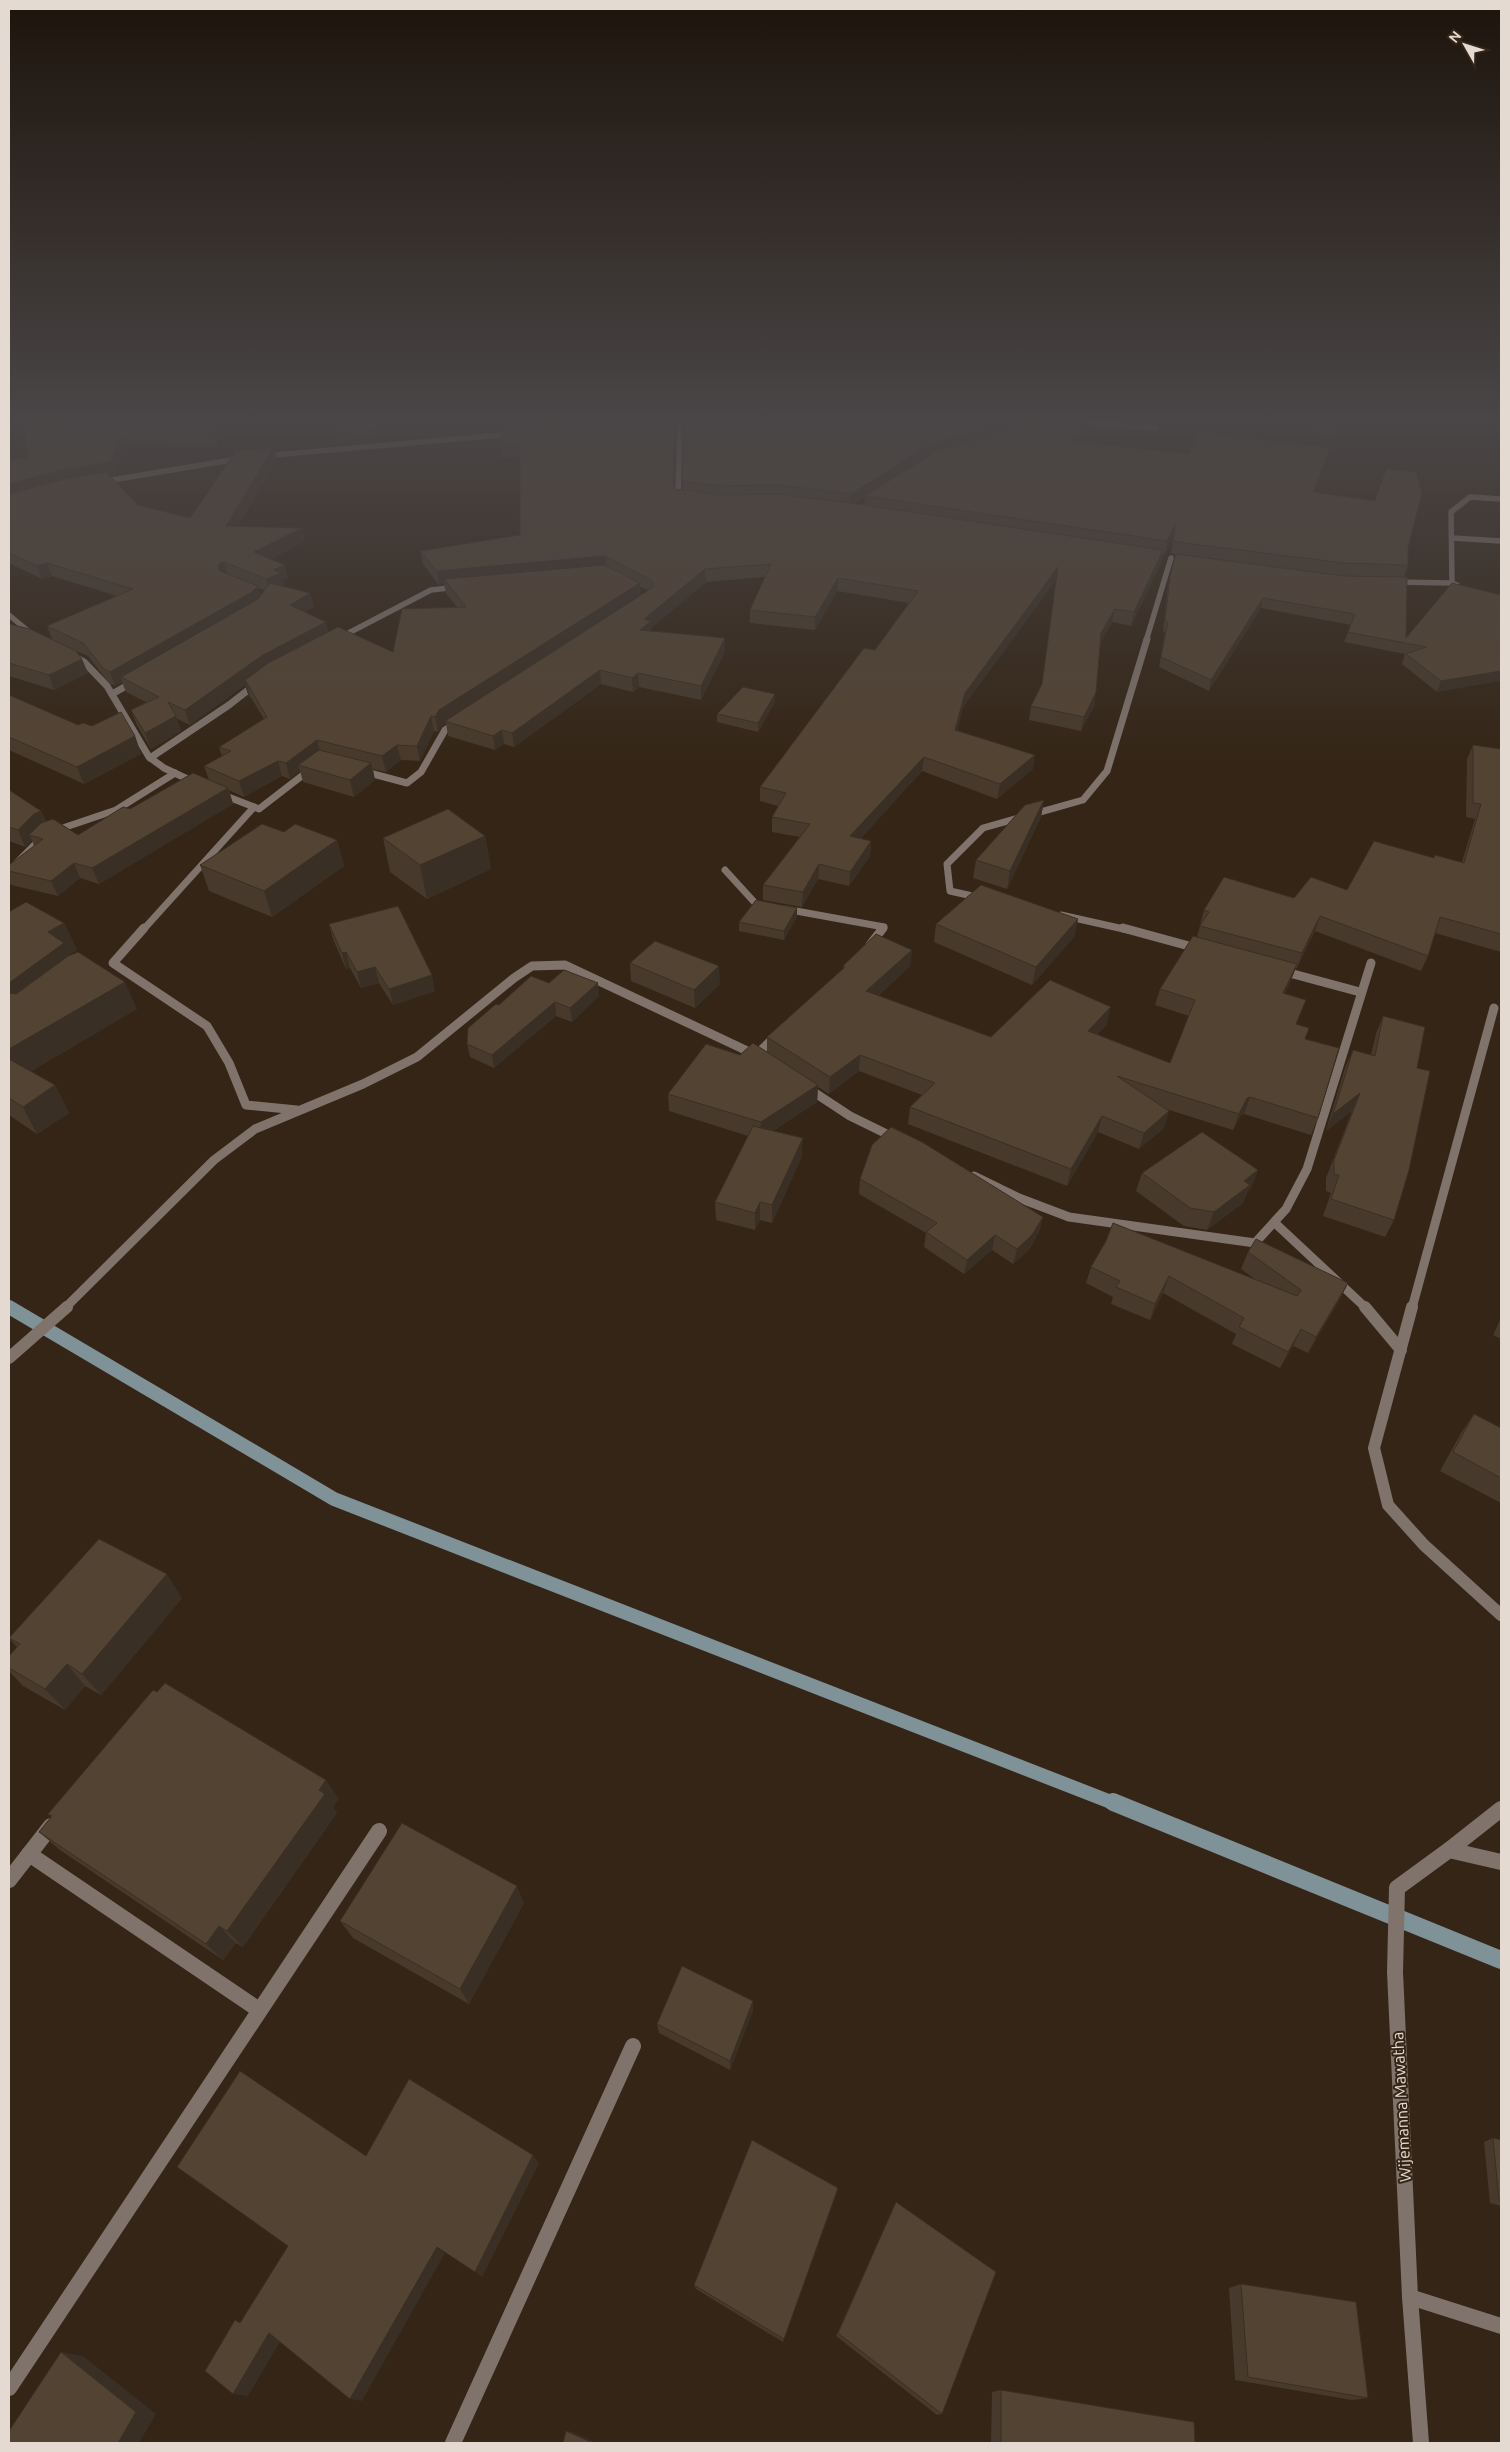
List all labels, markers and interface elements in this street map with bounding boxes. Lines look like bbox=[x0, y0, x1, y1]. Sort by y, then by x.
north arrow bbox=[1440, 20, 1490, 70]
text: N bbox=[1445, 28, 1464, 46]
street label: Wijemanna Mawatha bbox=[1388, 2031, 1414, 2183]

